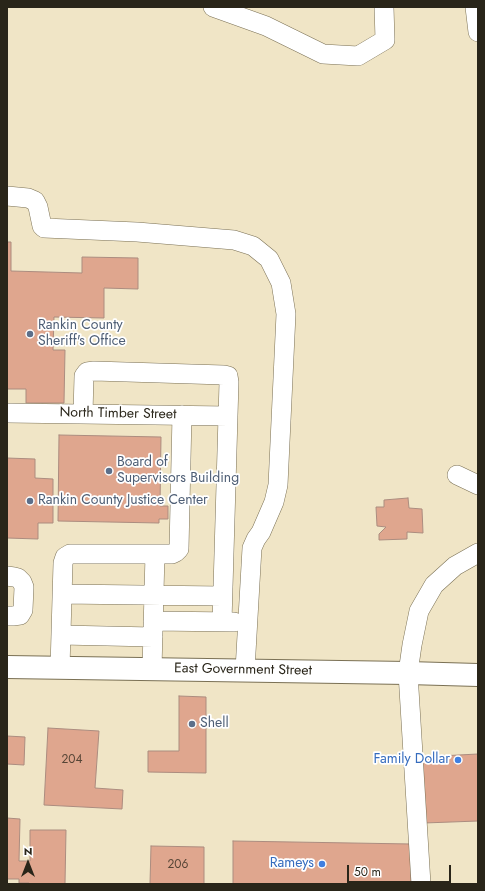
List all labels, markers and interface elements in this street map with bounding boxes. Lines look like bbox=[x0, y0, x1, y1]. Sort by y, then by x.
place label: Rankin County Sheriff's Office bbox=[38, 318, 126, 350]
marker: Rankin County Sheriff's Office bbox=[25, 329, 35, 339]
street label: North Timber Street bbox=[59, 405, 177, 423]
place label: Board of Supervisors Building bbox=[117, 455, 239, 488]
marker: Board of Supervisors Building bbox=[104, 466, 114, 476]
place label: Rankin County Justice Center bbox=[38, 493, 208, 509]
marker: Rankin County Justice Center bbox=[25, 496, 35, 506]
street label: East Government Street bbox=[174, 660, 312, 680]
place label: Shell bbox=[200, 716, 229, 732]
marker: Shell bbox=[187, 719, 197, 729]
place label: Family Dollar bbox=[373, 752, 450, 768]
house number: 204 bbox=[61, 753, 83, 767]
marker: Family Dollar bbox=[453, 755, 463, 765]
north arrow bbox=[8, 843, 48, 883]
text: N bbox=[24, 843, 32, 859]
place label: Rameys bbox=[270, 856, 314, 872]
scale bar bbox=[349, 857, 453, 883]
house number: 206 bbox=[168, 858, 188, 872]
marker: Rameys bbox=[317, 859, 327, 869]
text: 50 m bbox=[354, 863, 381, 881]

